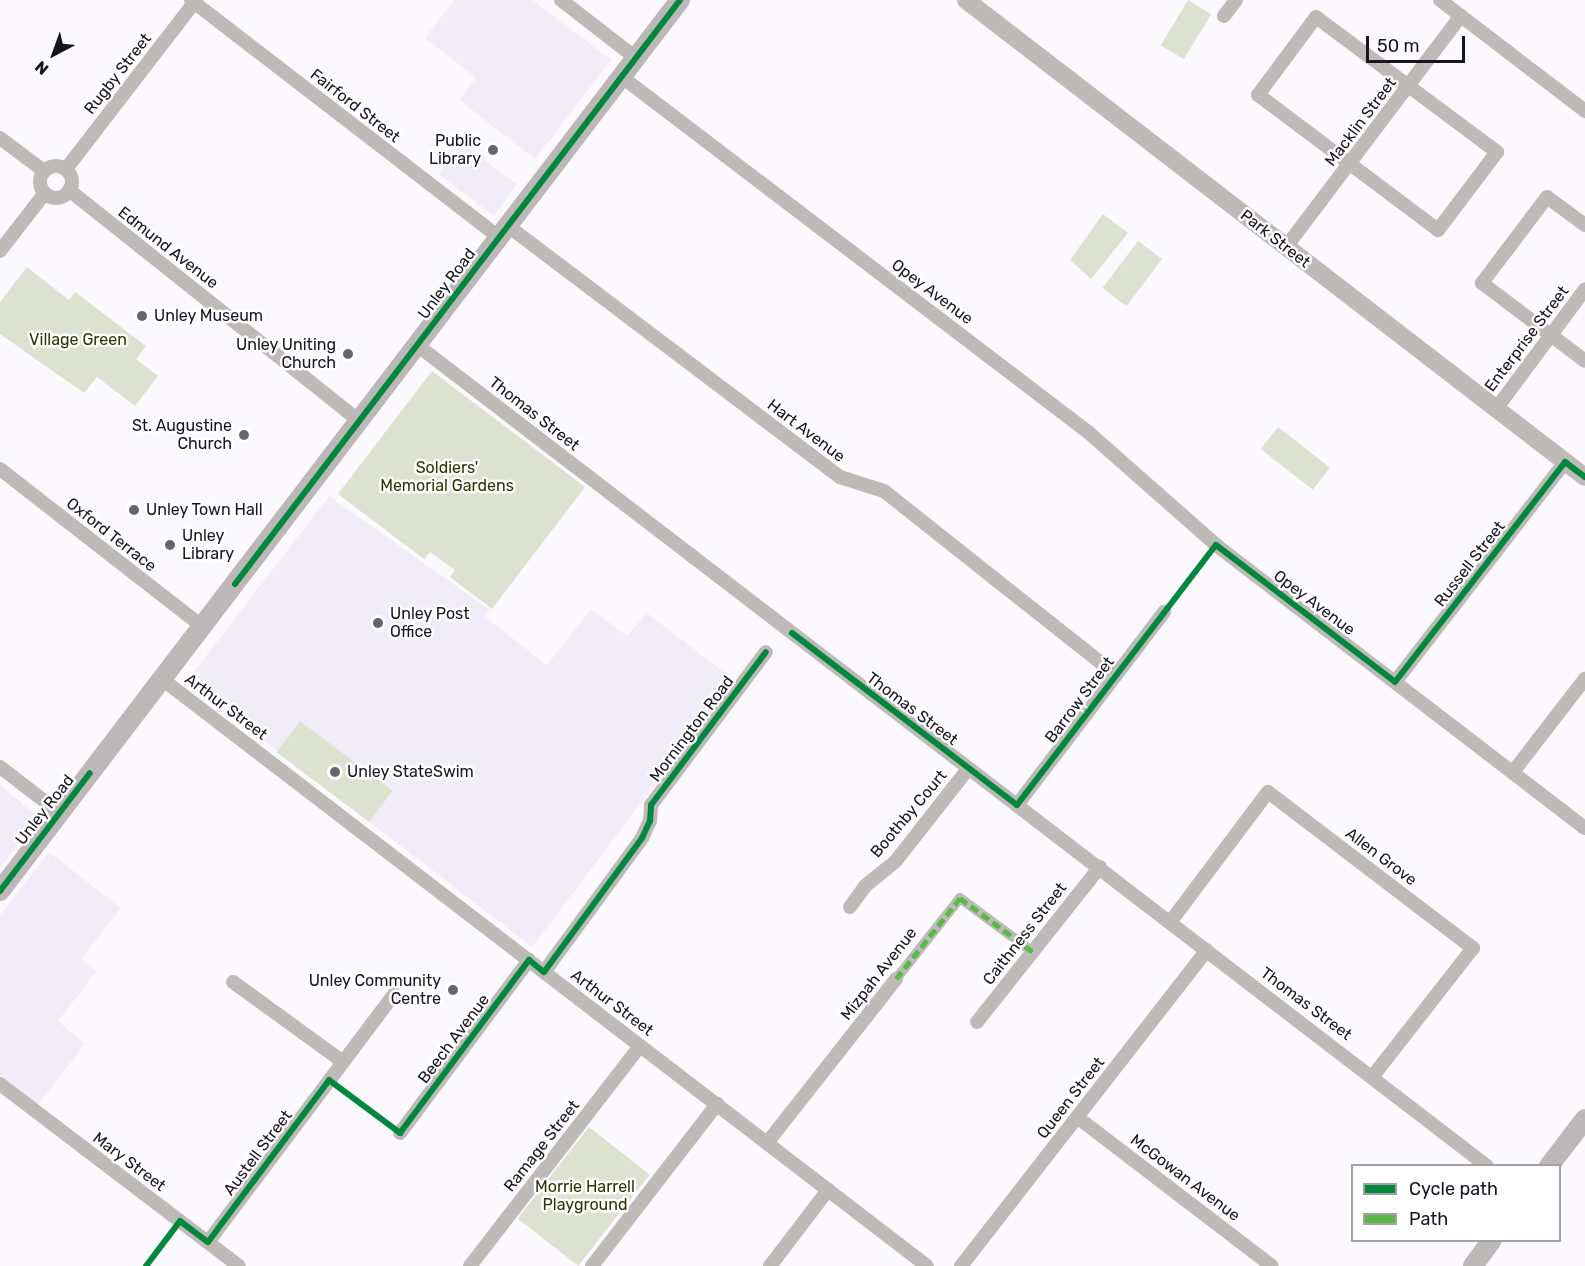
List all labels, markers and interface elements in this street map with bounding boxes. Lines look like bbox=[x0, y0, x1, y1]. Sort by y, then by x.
north arrow bbox=[24, 24, 84, 84]
scale bar bbox=[1369, 24, 1468, 62]
street label: Rugby Street bbox=[80, 30, 156, 118]
text: 50 m bbox=[1377, 35, 1420, 57]
text: N bbox=[31, 57, 52, 79]
street label: Fairford Street bbox=[306, 65, 404, 147]
street label: Macklin Street bbox=[1321, 74, 1401, 170]
place label: Public Library bbox=[429, 131, 481, 169]
marker: Public Library bbox=[486, 143, 500, 157]
street label: Edmund Avenue bbox=[114, 203, 222, 293]
street label: Park Street bbox=[1236, 206, 1314, 272]
street label: Unley Road bbox=[414, 245, 480, 323]
street label: Opey Avenue bbox=[887, 255, 977, 329]
street label: Enterprise Street bbox=[1481, 282, 1573, 396]
place label: Unley Museum bbox=[154, 306, 264, 326]
marker: Unley Museum bbox=[135, 309, 149, 323]
park label: Village Green bbox=[29, 330, 127, 350]
place label: Unley Uniting Church bbox=[236, 335, 336, 373]
marker: Unley Uniting Church bbox=[341, 347, 355, 361]
street label: Thomas Street bbox=[485, 373, 583, 455]
street label: Hart Avenue bbox=[763, 395, 849, 467]
place label: St. Augustine Church bbox=[131, 416, 232, 454]
marker: St. Augustine Church bbox=[237, 428, 251, 442]
park label: Soldiers' Memorial Gardens bbox=[380, 458, 514, 496]
street label: Oxford Terrace bbox=[62, 494, 160, 576]
place label: Unley Town Hall bbox=[146, 500, 263, 520]
marker: Unley Town Hall bbox=[127, 503, 141, 517]
street label: Russell Street bbox=[1431, 517, 1509, 611]
place label: Unley Library bbox=[182, 526, 234, 564]
marker: Unley Library bbox=[163, 538, 177, 552]
street label: Opey Avenue bbox=[1269, 566, 1359, 640]
place label: Unley Post Office bbox=[390, 604, 470, 642]
marker: Unley Post Office bbox=[371, 616, 385, 630]
street label: Barrow Street bbox=[1041, 653, 1119, 747]
street label: Thomas Street bbox=[863, 668, 961, 750]
street label: Arthur Street bbox=[181, 670, 271, 744]
street label: Mornington Road bbox=[646, 672, 738, 786]
place label: Unley StateSwim bbox=[347, 762, 474, 782]
marker: Unley StateSwim bbox=[328, 765, 342, 779]
street label: Boothby Court bbox=[867, 766, 951, 862]
street label: Unley Road bbox=[12, 771, 78, 849]
street label: Allen Grove bbox=[1342, 824, 1420, 890]
street label: Caithness Street bbox=[979, 879, 1071, 989]
street label: Mizpah Avenue bbox=[837, 924, 921, 1024]
street label: Thomas Street bbox=[1257, 963, 1355, 1045]
street label: Arthur Street bbox=[567, 966, 657, 1040]
place label: Unley Community Centre bbox=[308, 971, 441, 1009]
marker: Unley Community Centre bbox=[446, 983, 460, 997]
street label: Beech Avenue bbox=[414, 990, 494, 1088]
street label: Queen Street bbox=[1033, 1053, 1109, 1143]
street label: Ramage Street bbox=[500, 1096, 584, 1196]
street label: Austell Street bbox=[220, 1107, 296, 1199]
street label: Mary Street bbox=[89, 1128, 169, 1196]
street label: McGowan Avenue bbox=[1126, 1130, 1244, 1226]
legend bbox=[1351, 1164, 1561, 1242]
park label: Morrie Harrell Playground bbox=[535, 1177, 635, 1215]
text: Cycle path bbox=[1409, 1178, 1498, 1200]
text: Path bbox=[1409, 1208, 1448, 1230]

